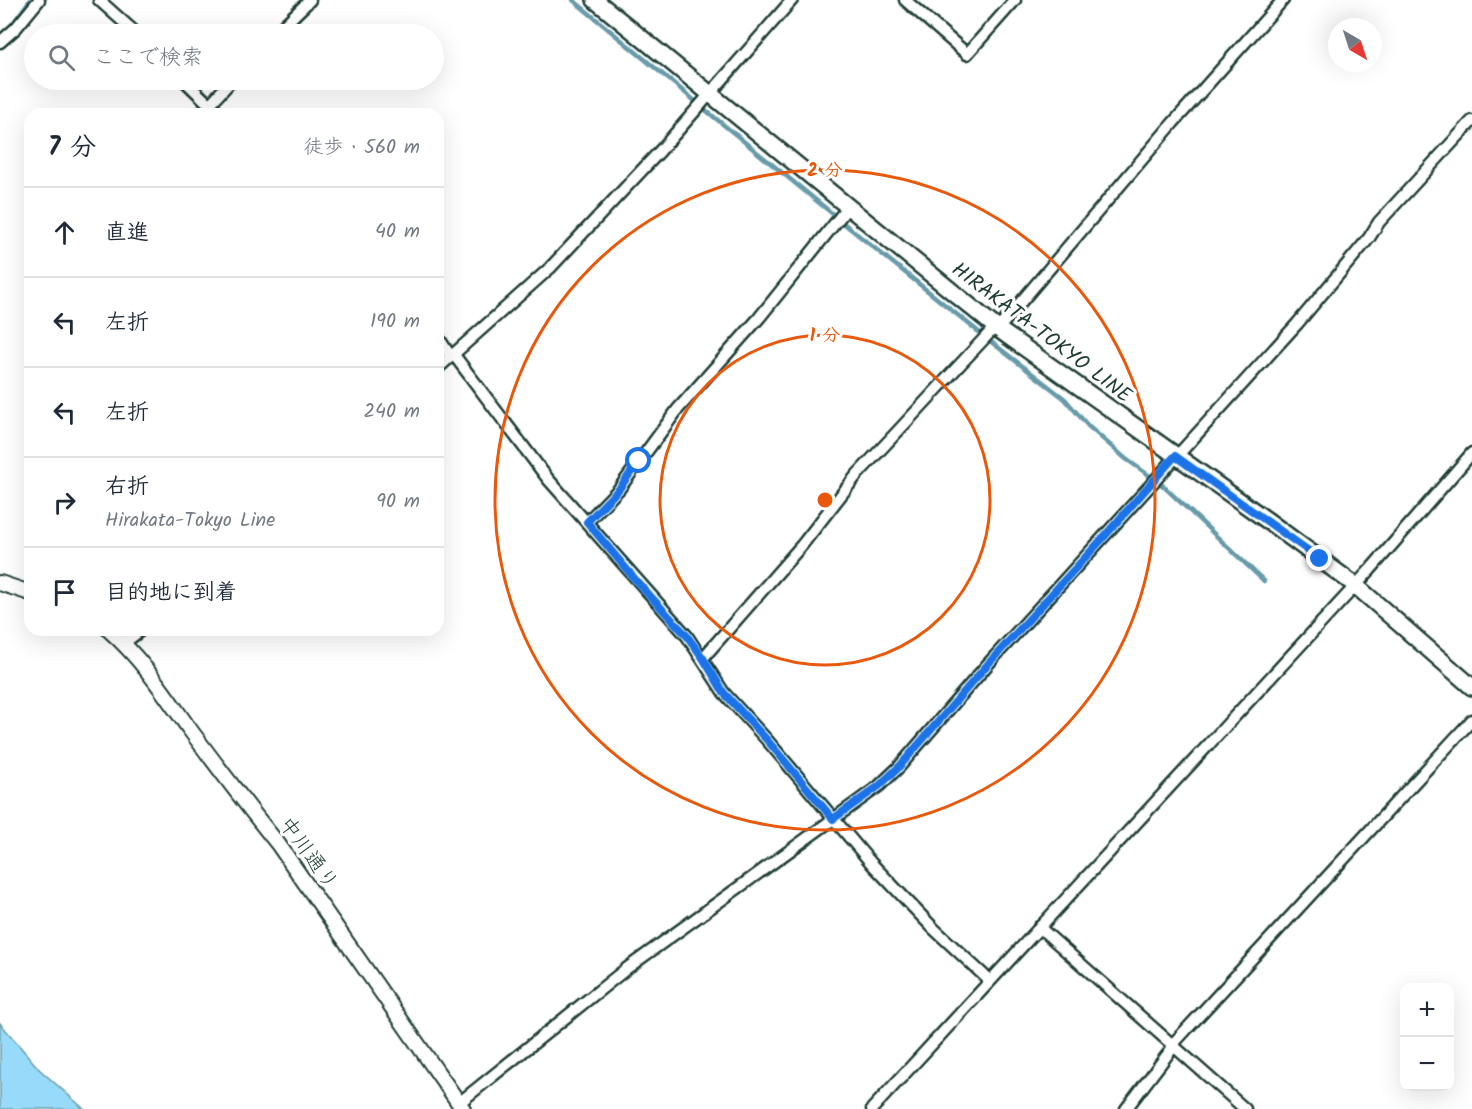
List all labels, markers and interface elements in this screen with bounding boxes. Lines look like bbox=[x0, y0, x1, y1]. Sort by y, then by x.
north arrow bbox=[1328, 18, 1382, 72]
search box bbox=[24, 24, 444, 90]
icon: search bbox=[45, 41, 78, 74]
text: ここで検索 bbox=[93, 41, 203, 76]
text: 7 分 bbox=[48, 127, 96, 169]
text: 徒歩 · 560 m bbox=[303, 132, 420, 164]
text: 2 分 bbox=[807, 157, 843, 186]
icon: ahead bbox=[48, 216, 81, 249]
text: 直進 bbox=[105, 216, 149, 251]
text: 40 m bbox=[375, 216, 420, 248]
street label: HIRAKATA-TOKYO LINE bbox=[944, 254, 1139, 413]
icon: left bbox=[48, 306, 81, 339]
text: 左折 bbox=[105, 306, 149, 341]
text: 190 m bbox=[370, 306, 420, 338]
text: 1 分 bbox=[810, 322, 840, 351]
icon: left bbox=[48, 396, 81, 429]
text: 左折 bbox=[105, 396, 149, 431]
text: 240 m bbox=[363, 396, 420, 428]
route start bbox=[625, 447, 651, 473]
text: 右折 bbox=[105, 470, 149, 505]
icon: right bbox=[48, 486, 81, 519]
text: 90 m bbox=[376, 486, 420, 518]
centre of rings bbox=[815, 490, 835, 510]
text: Hirakata-Tokyo Line bbox=[105, 505, 275, 537]
route end bbox=[1306, 545, 1332, 571]
icon: arrive bbox=[48, 576, 81, 609]
text: 目的地に到着 bbox=[105, 576, 237, 611]
street label: 中川通り bbox=[270, 810, 346, 898]
map controls bbox=[1400, 983, 1454, 1091]
button: + bbox=[1400, 983, 1454, 1037]
button: − bbox=[1400, 1037, 1454, 1091]

